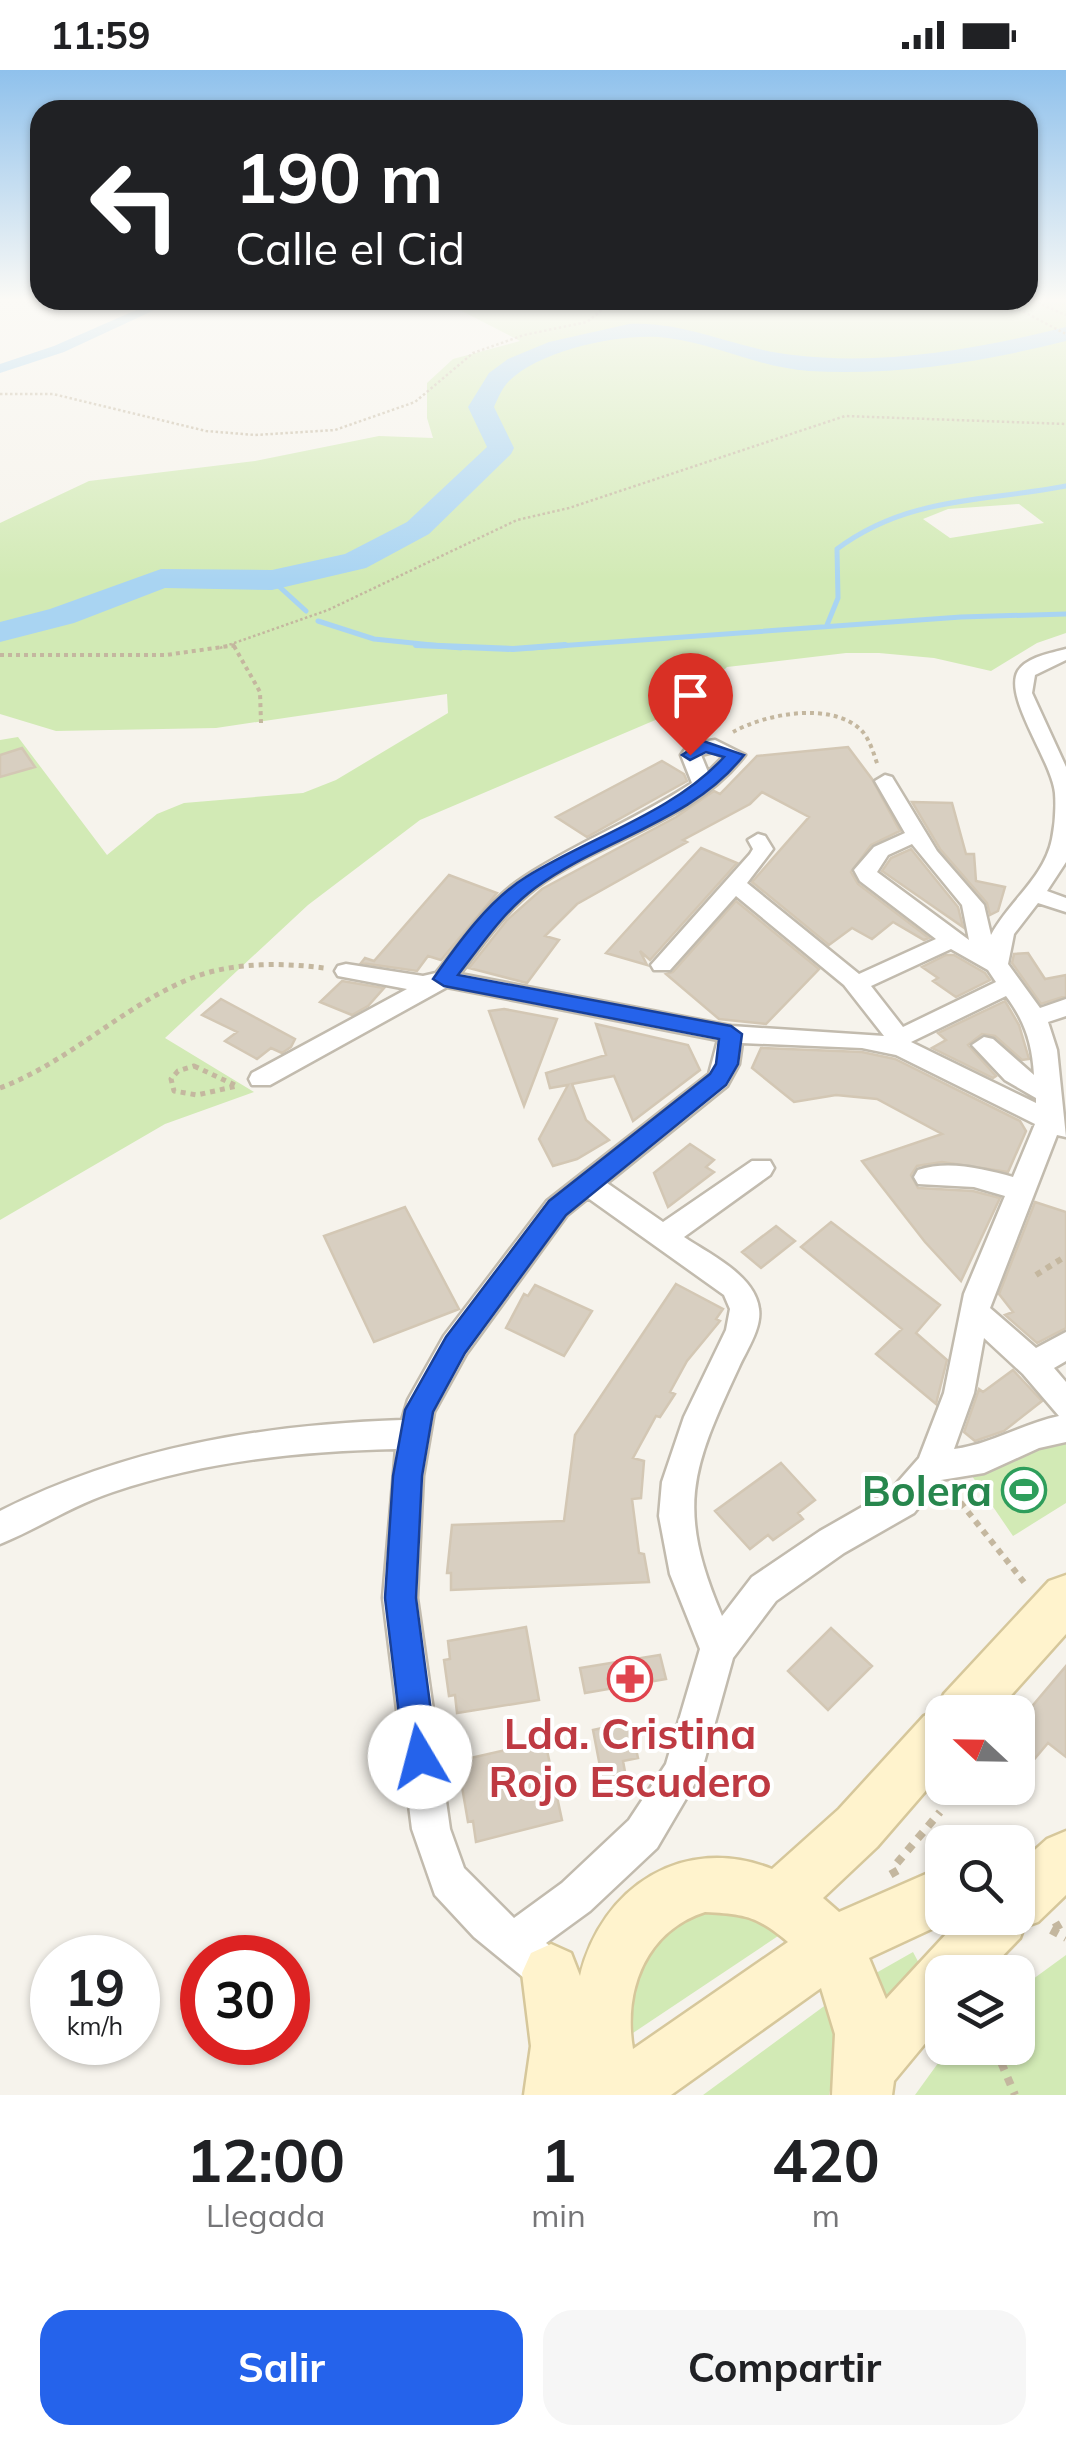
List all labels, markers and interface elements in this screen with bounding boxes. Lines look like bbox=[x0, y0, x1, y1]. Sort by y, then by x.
text: 11:59 bbox=[50, 11, 151, 59]
text: 190 m bbox=[235, 133, 443, 221]
icon: left bbox=[70, 140, 200, 270]
text: Calle el Cid bbox=[235, 220, 465, 276]
pin bbox=[648, 653, 733, 756]
icon: arrive bbox=[663, 668, 718, 723]
place label: Bolera bbox=[862, 1464, 992, 1517]
sports icon: Bolera bbox=[1001, 1467, 1047, 1513]
pharmacy icon: Lda. Cristina Rojo Escudero bbox=[607, 1656, 653, 1702]
north arrow bbox=[925, 1695, 1035, 1805]
map controls bbox=[925, 1695, 1035, 2065]
position arrow bbox=[368, 1705, 472, 1809]
place label: Lda. Cristina Rojo Escudero bbox=[488, 1707, 772, 1808]
button: search bbox=[925, 1825, 1035, 1935]
speed limit sign: 30 bbox=[180, 1935, 310, 2065]
button: layers bbox=[925, 1955, 1035, 2065]
text: 19 bbox=[65, 1956, 125, 2019]
text: km/h bbox=[67, 2010, 123, 2041]
text: 12:00 bbox=[186, 2122, 345, 2197]
text: 1 bbox=[540, 2122, 576, 2197]
text: 420 bbox=[772, 2122, 880, 2197]
text: Llegada bbox=[206, 2195, 325, 2235]
text: min bbox=[531, 2195, 586, 2235]
text: m bbox=[812, 2195, 840, 2235]
button: Salir bbox=[40, 2310, 523, 2425]
button: Compartir bbox=[543, 2310, 1026, 2425]

